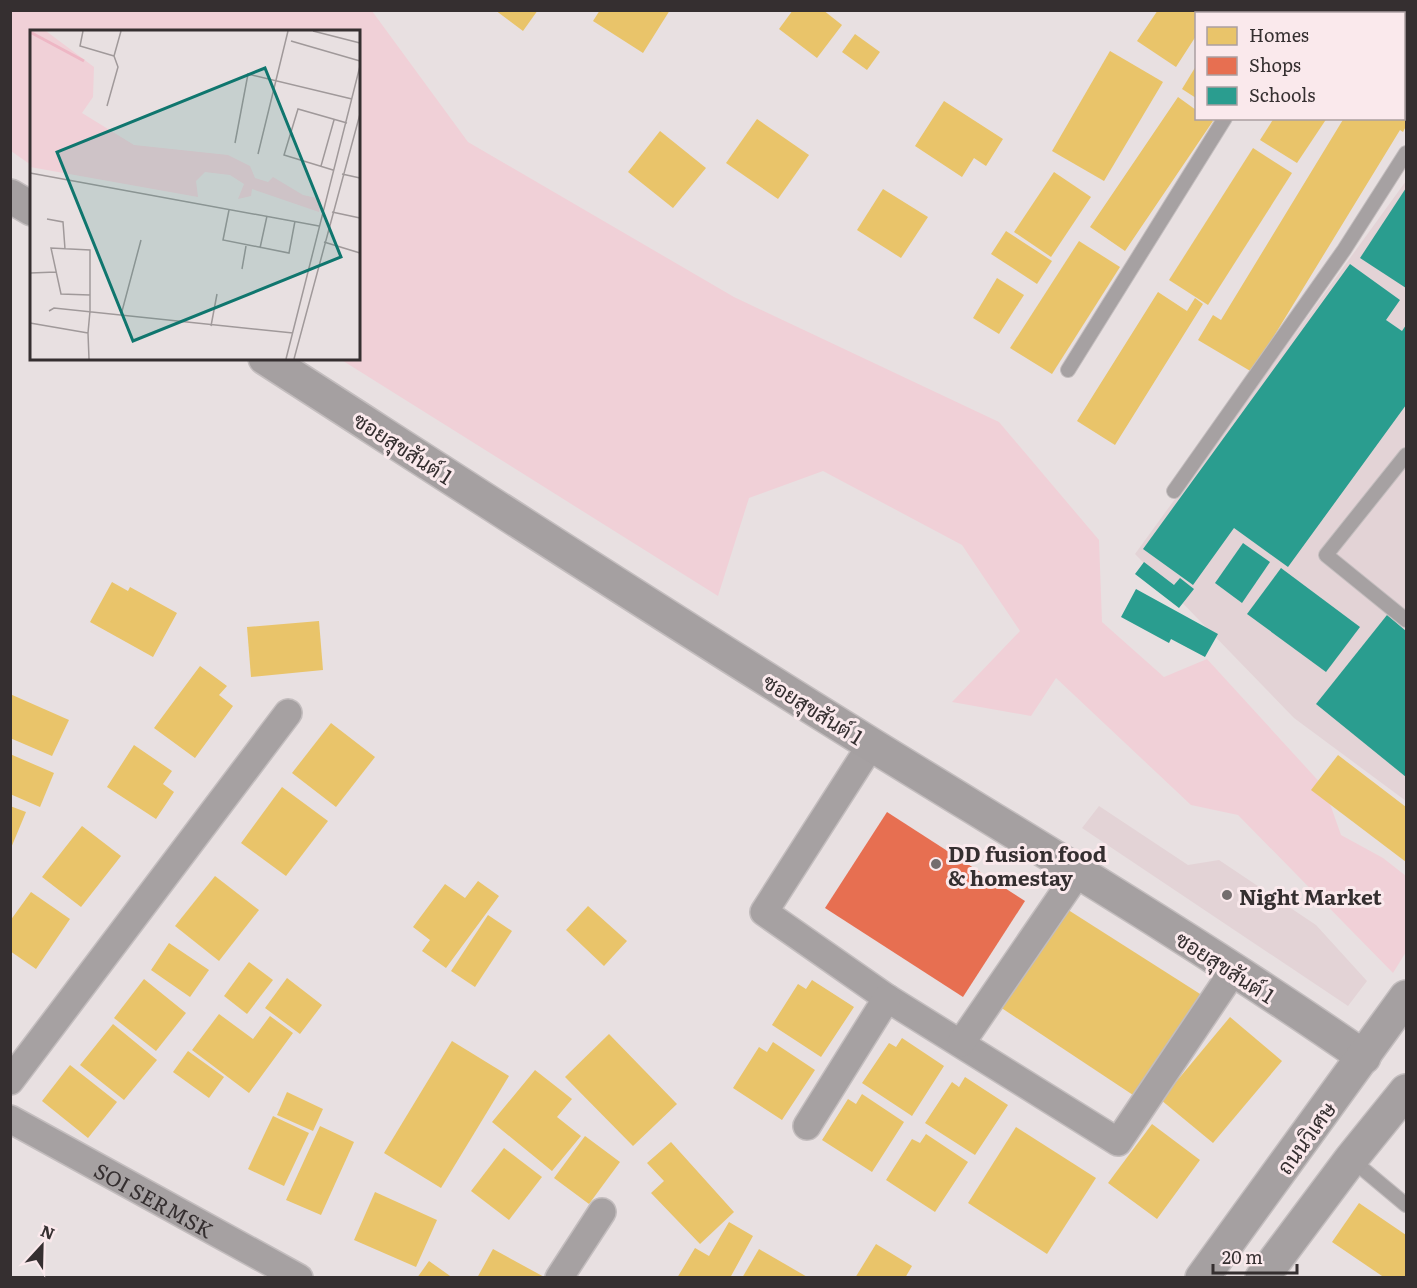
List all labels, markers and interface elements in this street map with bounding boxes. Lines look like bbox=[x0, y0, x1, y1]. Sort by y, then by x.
legend bbox=[1195, 12, 1405, 120]
text: Homes bbox=[1249, 21, 1309, 48]
inset map bbox=[30, 30, 360, 360]
text: Shops bbox=[1249, 51, 1301, 78]
text: Schools bbox=[1249, 81, 1315, 108]
street label: ซอยสุขสันต์ 1 bbox=[348, 403, 460, 492]
street label: ซอยสุขสันต์ 1 bbox=[757, 665, 871, 752]
place label: DD fusion food & homestay bbox=[948, 837, 1107, 892]
marker: DD fusion food & homestay bbox=[929, 857, 943, 871]
place label: Night Market bbox=[1239, 880, 1383, 911]
marker: Night Market bbox=[1220, 888, 1234, 902]
street label: ซอยสุขสันต์ 1 bbox=[1170, 922, 1282, 1011]
street label: ถนนวิเศษ bbox=[1268, 1094, 1342, 1180]
street label: SOI SERMSK bbox=[89, 1153, 220, 1244]
north arrow bbox=[12, 1216, 72, 1276]
text: N bbox=[37, 1218, 59, 1245]
scale bar bbox=[1213, 1237, 1297, 1275]
text: 20 m bbox=[1222, 1243, 1263, 1270]

